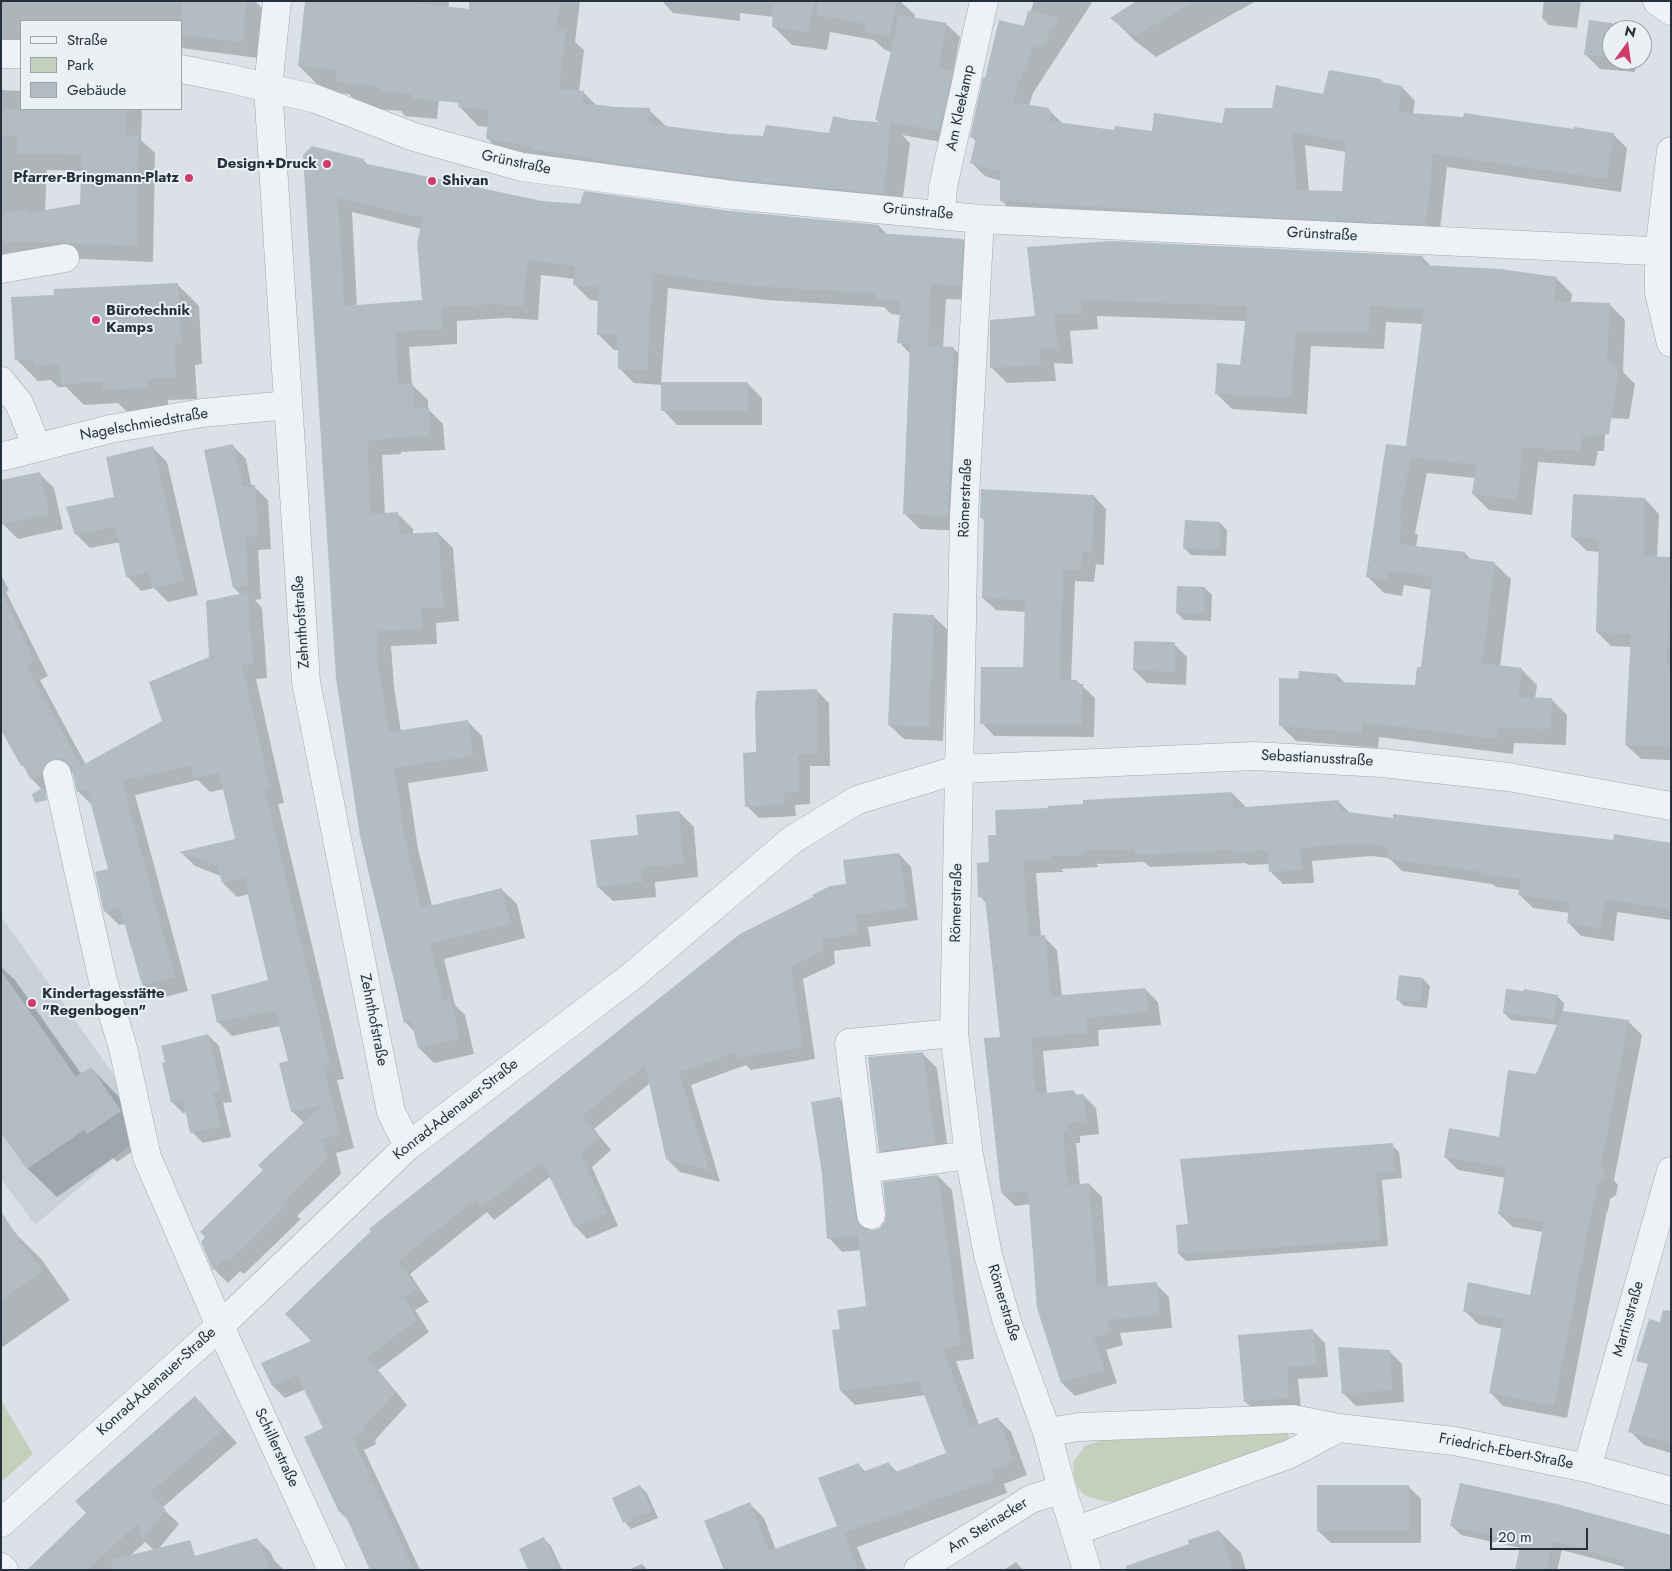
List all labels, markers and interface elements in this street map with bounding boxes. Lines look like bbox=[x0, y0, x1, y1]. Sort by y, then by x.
legend bbox=[20, 20, 182, 110]
north arrow bbox=[1602, 20, 1652, 70]
text: N bbox=[1623, 20, 1638, 42]
text: Straße bbox=[67, 29, 107, 51]
text: Park bbox=[67, 54, 94, 76]
street label: Am Kleekamp bbox=[943, 63, 979, 153]
text: Gebäude bbox=[67, 79, 126, 101]
street label: Grünstraße bbox=[480, 147, 552, 179]
place label: Design+Druck bbox=[217, 155, 317, 173]
marker: Design+Druck bbox=[321, 158, 333, 170]
place label: Pfarrer-Bringmann-Platz bbox=[13, 169, 179, 187]
marker: Pfarrer-Bringmann-Platz bbox=[183, 172, 195, 184]
place label: Shivan bbox=[442, 172, 489, 190]
marker: Shivan bbox=[426, 175, 438, 187]
street label: Grünstraße bbox=[882, 200, 954, 224]
street label: Grünstraße bbox=[1286, 224, 1358, 246]
place label: Bürotechnik Kamps bbox=[106, 302, 190, 337]
marker: Bürotechnik Kamps bbox=[90, 314, 102, 326]
street label: Nagelschmiedstraße bbox=[79, 405, 209, 445]
street label: Römerstraße bbox=[956, 458, 976, 538]
street label: Zehnthofstraße bbox=[290, 575, 314, 669]
street label: Sebastianusstraße bbox=[1260, 747, 1374, 771]
street label: Römerstraße bbox=[947, 863, 967, 943]
street label: Zehnthofstraße bbox=[355, 972, 391, 1068]
place label: Kindertagesstätte "Regenbogen" bbox=[42, 985, 165, 1020]
marker: Kindertagesstätte "Regenbogen" bbox=[26, 997, 38, 1009]
street label: Konrad-Adenauer-Straße bbox=[390, 1056, 522, 1164]
street label: Römerstraße bbox=[983, 1262, 1023, 1344]
street label: Martinstraße bbox=[1610, 1279, 1648, 1359]
street label: Konrad-Adenauer-Straße bbox=[94, 1324, 220, 1440]
street label: Schillerstraße bbox=[250, 1406, 302, 1490]
street label: Friedrich-Ebert-Straße bbox=[1437, 1430, 1575, 1474]
street label: Am Steinacker bbox=[945, 1494, 1031, 1558]
scale bar bbox=[1492, 1518, 1590, 1550]
text: 20 m bbox=[1498, 1526, 1532, 1548]

